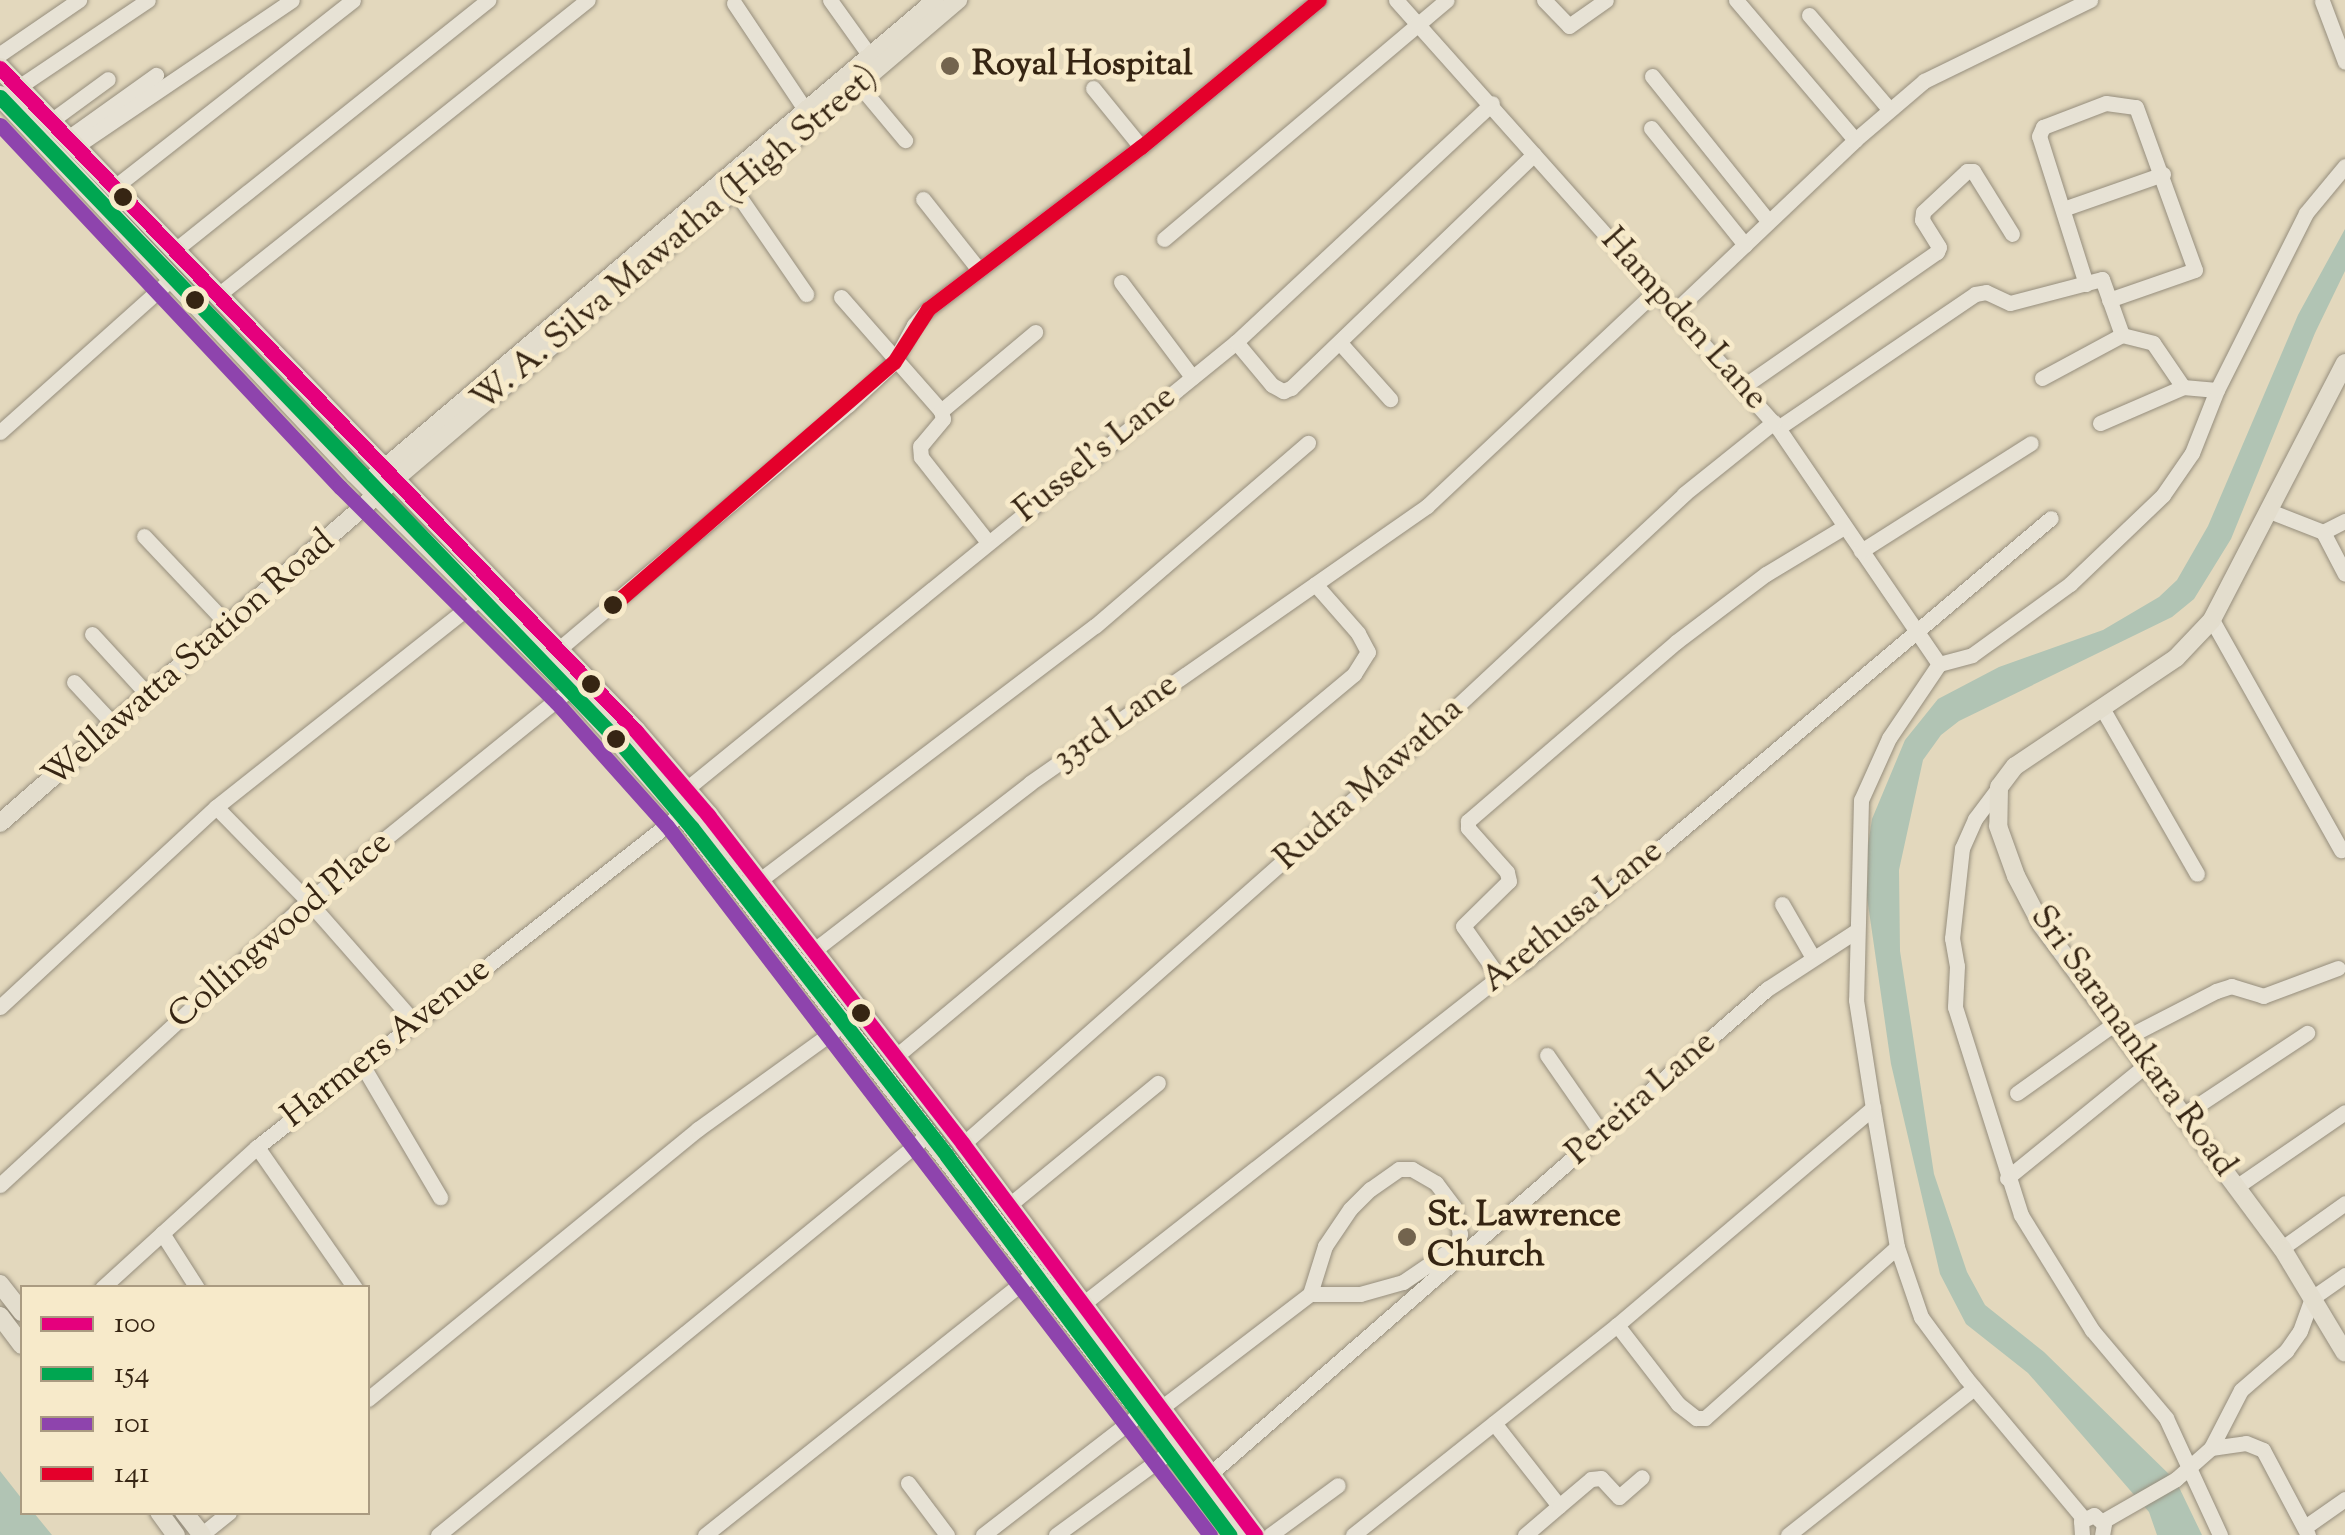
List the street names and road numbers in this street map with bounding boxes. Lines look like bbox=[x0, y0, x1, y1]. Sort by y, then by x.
street label: W. A. Silva Mawatha (High Street) bbox=[464, 58, 888, 422]
street label: Hampden Lane bbox=[1591, 221, 1775, 419]
street label: Fussel's Lane bbox=[1007, 377, 1185, 533]
street label: Wellawatta Station Road bbox=[36, 522, 344, 798]
street label: 33rd Lane bbox=[1046, 665, 1186, 781]
street label: Rudra Mawatha bbox=[1267, 689, 1473, 881]
street label: Collingwood Place bbox=[161, 823, 401, 1039]
street label: Arethusa Lane bbox=[1474, 831, 1672, 1003]
street label: Sri Saranankara Road bbox=[2020, 898, 2244, 1186]
street label: Harmers Avenue bbox=[275, 950, 499, 1138]
street label: Pereira Lane bbox=[1559, 1023, 1725, 1175]

